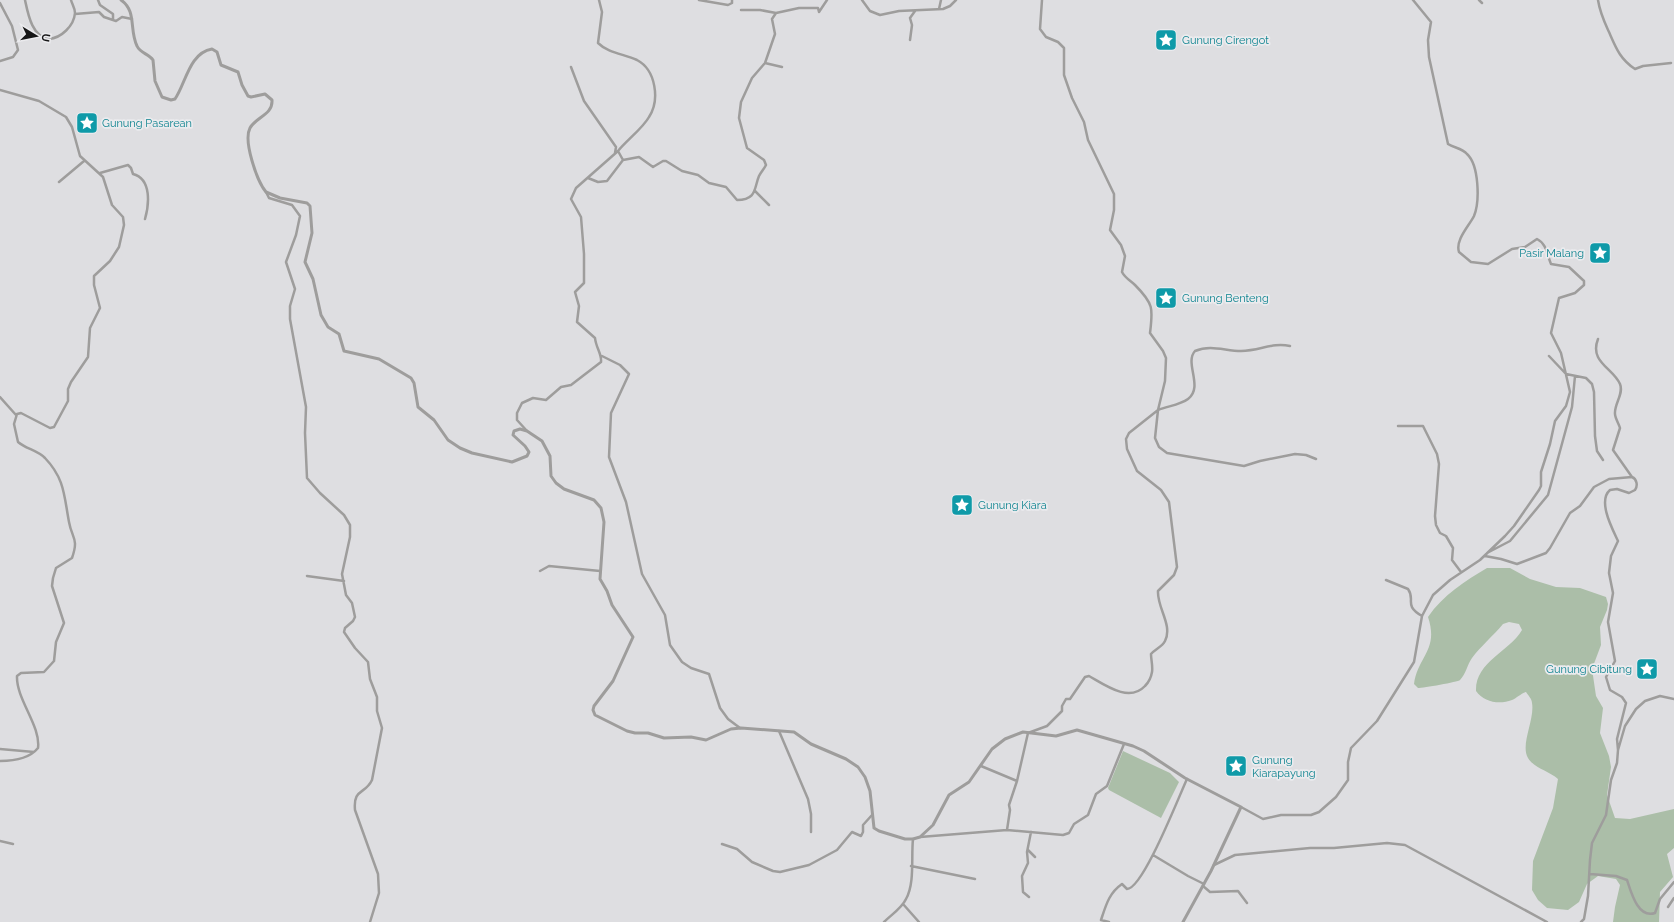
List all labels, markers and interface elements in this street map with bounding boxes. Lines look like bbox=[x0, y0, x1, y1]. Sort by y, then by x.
north arrow bbox=[16, 16, 56, 56]
place icon: Gunung Cirengot bbox=[1153, 27, 1179, 53]
text: U bbox=[38, 32, 52, 43]
place label: Gunung Cirengot bbox=[1182, 34, 1269, 47]
place icon: Gunung Pasarean bbox=[74, 110, 100, 136]
place label: Gunung Pasarean bbox=[102, 117, 192, 130]
place icon: Pasir Malang bbox=[1587, 240, 1613, 266]
place label: Pasir Malang bbox=[1519, 247, 1584, 260]
place icon: Gunung Benteng bbox=[1153, 285, 1179, 311]
place label: Gunung Benteng bbox=[1182, 292, 1269, 305]
place icon: Gunung Kiara bbox=[949, 492, 975, 518]
place label: Gunung Kiara bbox=[978, 499, 1047, 512]
place icon: Gunung Cibitung bbox=[1634, 656, 1660, 682]
place label: Gunung Cibitung bbox=[1546, 663, 1632, 676]
place icon: Gunung Kiarapayung bbox=[1223, 753, 1249, 779]
place label: Gunung Kiarapayung bbox=[1252, 754, 1316, 780]

